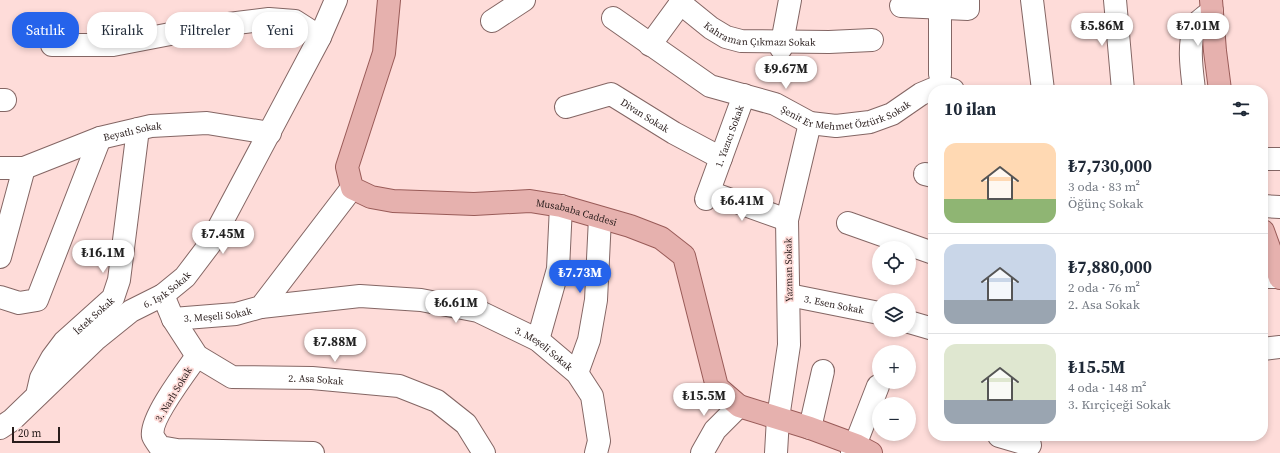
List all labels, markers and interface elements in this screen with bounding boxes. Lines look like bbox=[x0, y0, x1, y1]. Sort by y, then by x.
chip: Satılık bbox=[12, 12, 79, 48]
chip: Kiralık bbox=[87, 12, 157, 48]
chip: Filtreler bbox=[165, 12, 244, 48]
chip: Yeni bbox=[252, 12, 308, 48]
pin: ₺5.86M bbox=[1069, 13, 1135, 47]
pin: ₺7.01M bbox=[1165, 13, 1231, 47]
text: ₺5.86M bbox=[1080, 17, 1124, 34]
text: ₺7.01M bbox=[1176, 17, 1220, 34]
street label: Kahraman Çıkmazı Sokak bbox=[701, 19, 816, 49]
pin: ₺9.67M bbox=[753, 56, 819, 90]
text: ₺9.67M bbox=[764, 60, 808, 77]
street label: Şenit Er Mehmet Öztürk Sokak bbox=[777, 95, 913, 111]
street label: Divan Sokak bbox=[618, 96, 672, 136]
text: Şenit Er Mehmet Öztürk Sokak bbox=[779, 97, 913, 133]
text: 10 ilan bbox=[944, 97, 996, 121]
icon: filters bbox=[1230, 98, 1252, 120]
street label: 1. Yazıcı Sokak bbox=[712, 103, 747, 169]
street label: Beyatlı Sokak bbox=[102, 119, 163, 144]
text: ₺7,730,000 bbox=[1068, 154, 1152, 178]
icon: home bbox=[976, 159, 1024, 207]
text: 3 oda · 83 m² bbox=[1068, 178, 1140, 195]
pin: ₺6.41M bbox=[709, 188, 775, 222]
text: ₺6.41M bbox=[720, 192, 764, 209]
text: Öğünç Sokak bbox=[1068, 195, 1143, 212]
street label: Musababa Caddesi bbox=[535, 196, 618, 229]
pin: ₺7.45M bbox=[190, 221, 256, 255]
text: ₺7.45M bbox=[201, 225, 245, 242]
street label: Yazman Sokak bbox=[781, 237, 796, 302]
pin: ₺16.1M bbox=[70, 240, 136, 274]
map controls bbox=[872, 241, 916, 441]
button: locate bbox=[872, 241, 916, 285]
text: ₺16.1M bbox=[81, 244, 125, 261]
text: ₺7,880,000 bbox=[1068, 255, 1152, 279]
pin: ₺7.73M bbox=[547, 260, 613, 294]
icon: home bbox=[976, 260, 1024, 308]
text: ₺7.73M bbox=[558, 264, 602, 281]
street label: 6. Işık Sokak bbox=[141, 268, 194, 311]
text: 2 oda · 76 m² bbox=[1068, 279, 1140, 296]
pin: ₺6.61M bbox=[423, 290, 489, 324]
street label: 3. Esen Sokak bbox=[803, 292, 866, 317]
button: layers bbox=[872, 293, 916, 337]
street label: İstek Sokak bbox=[71, 294, 117, 337]
text: ₺6.61M bbox=[434, 294, 478, 311]
text: 2. Asa Sokak bbox=[1068, 296, 1140, 313]
street label: 3. Meşeli Sokak bbox=[183, 304, 254, 325]
street label: 3. Meşeli Sokak bbox=[513, 324, 576, 374]
pin: ₺7.88M bbox=[302, 329, 368, 363]
text: ₺7.88M bbox=[313, 333, 357, 350]
button: + bbox=[872, 345, 916, 389]
text: ₺15.5M bbox=[1068, 355, 1125, 379]
icon: home bbox=[976, 360, 1024, 408]
street label: 3. Narlı Sokak bbox=[152, 364, 195, 424]
street label: 2. Asa Sokak bbox=[288, 372, 345, 388]
text: 4 oda · 148 m² bbox=[1068, 379, 1147, 396]
pin: ₺15.5M bbox=[671, 383, 737, 417]
text: ₺15.5M bbox=[682, 387, 726, 404]
text: 3. Kırçiçeği Sokak bbox=[1068, 396, 1171, 413]
button: − bbox=[872, 397, 916, 441]
scale bar bbox=[12, 425, 60, 444]
text: 20 m bbox=[18, 426, 41, 441]

